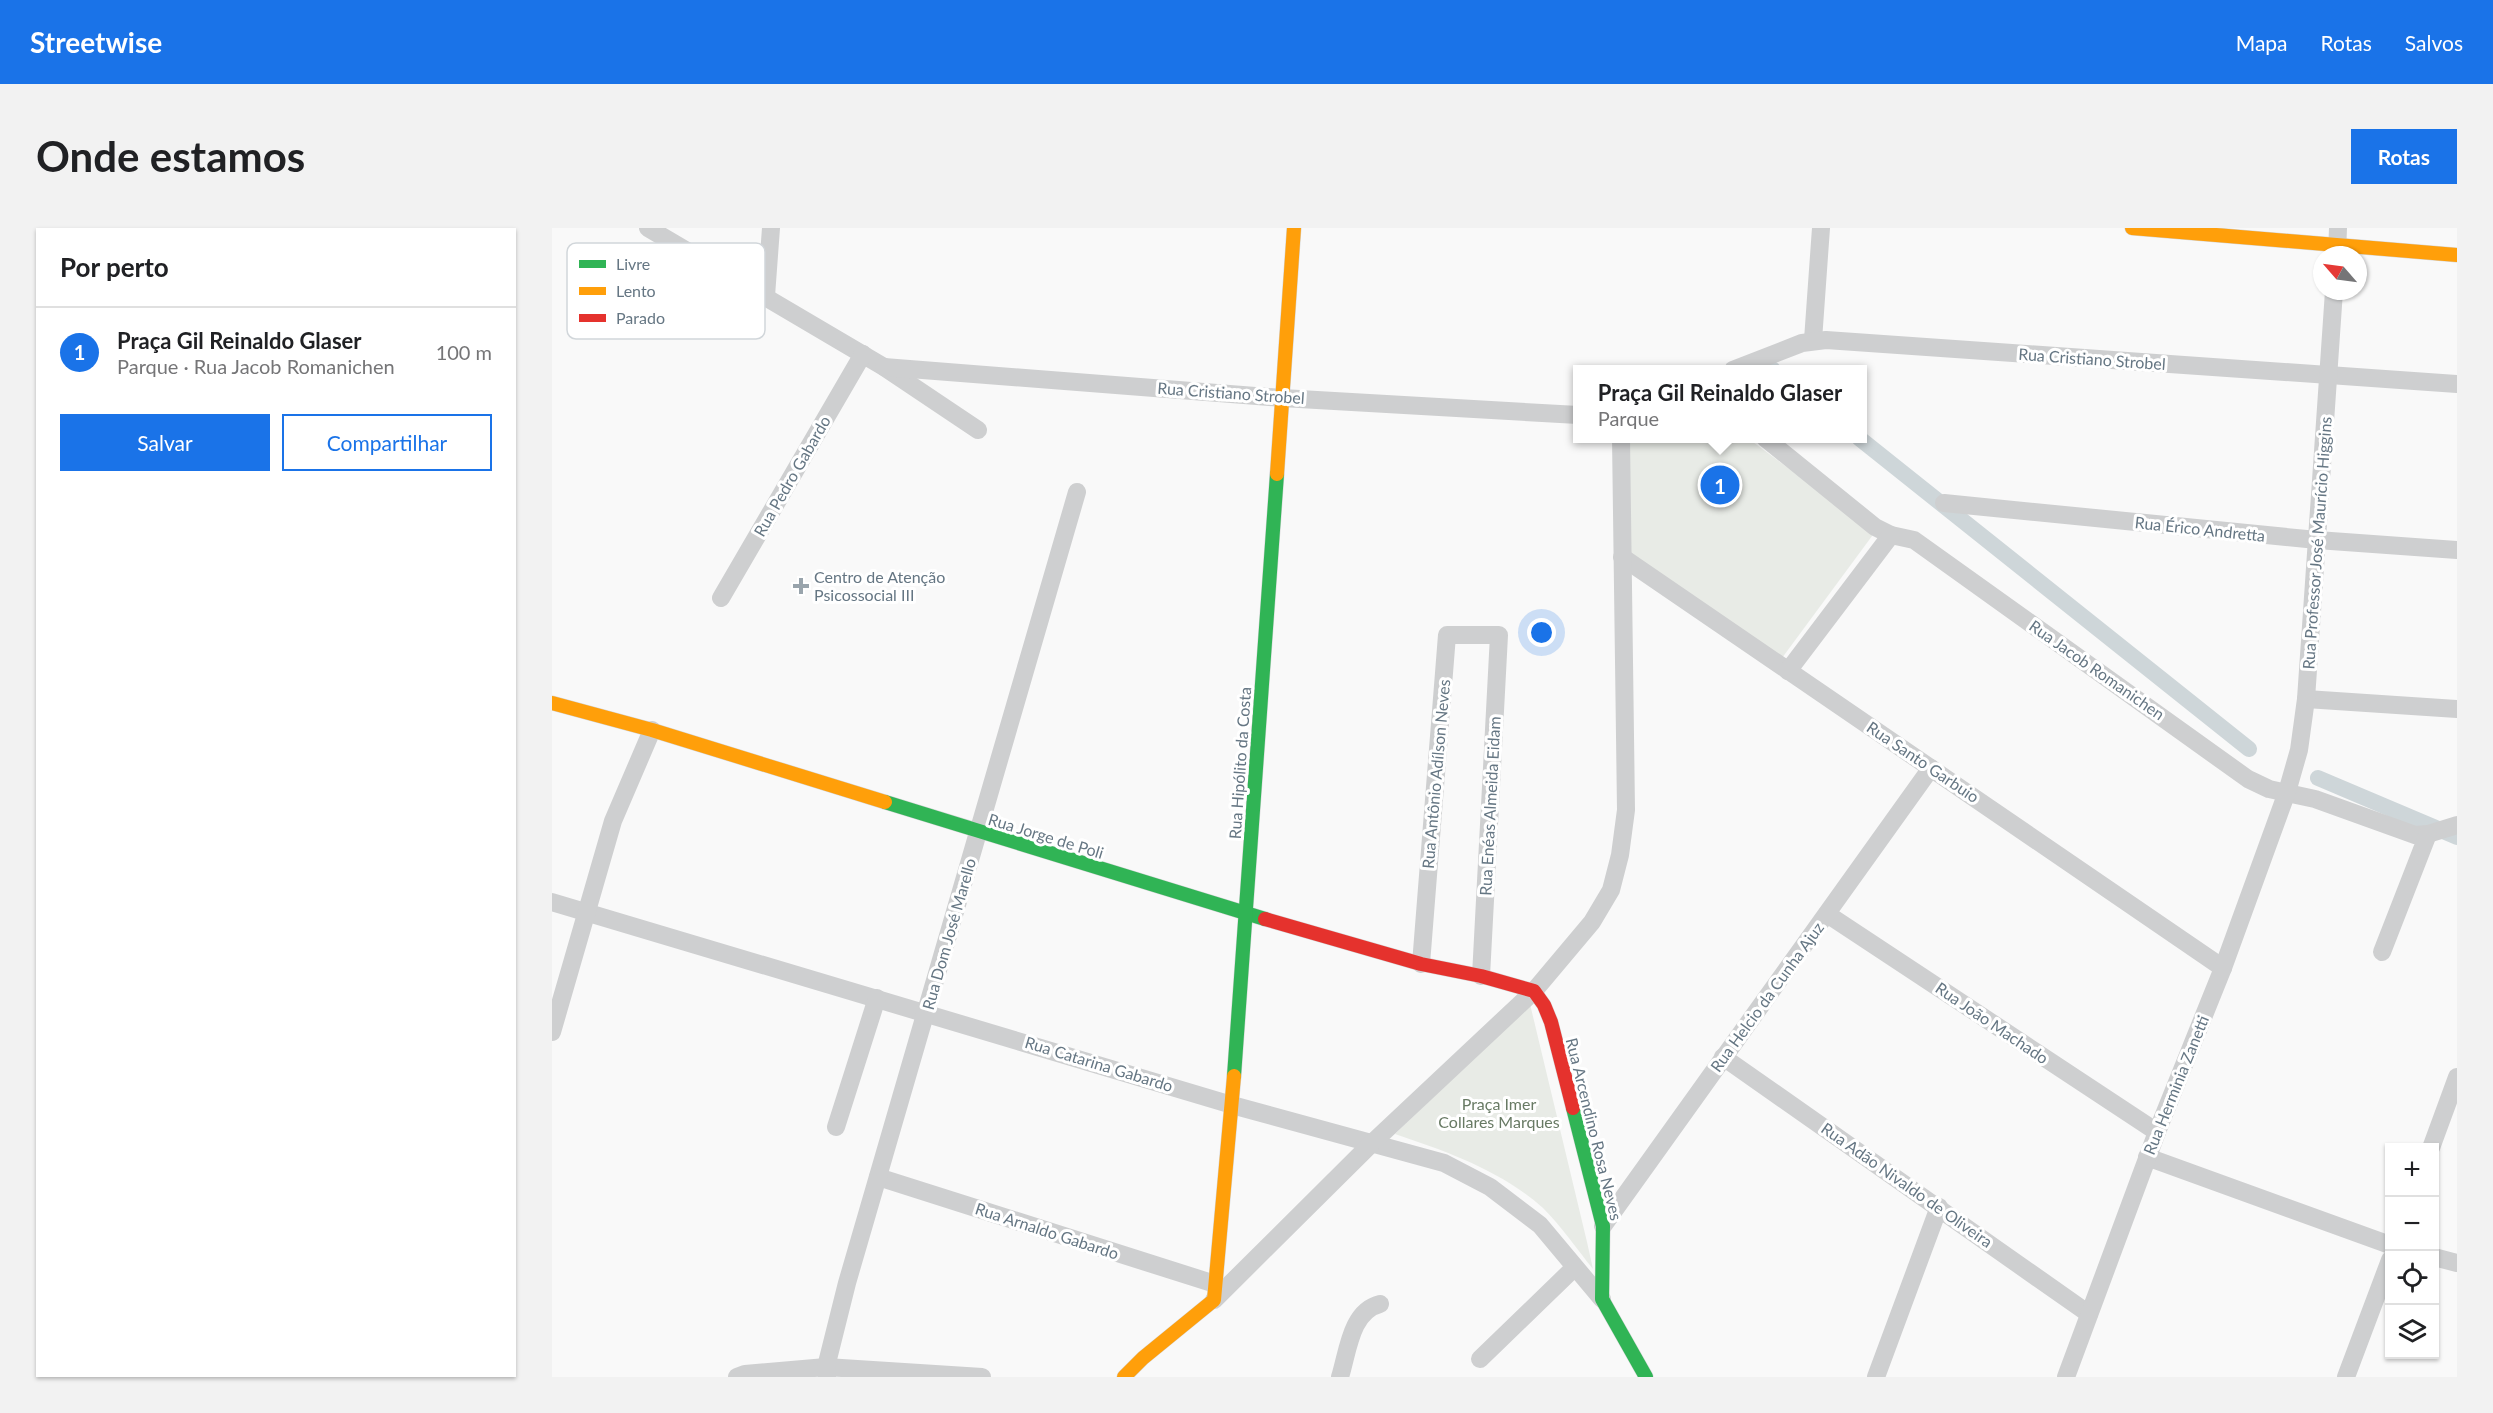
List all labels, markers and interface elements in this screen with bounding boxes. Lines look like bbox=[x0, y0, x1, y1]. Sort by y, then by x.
text: Streetwise bbox=[30, 25, 162, 59]
text: Mapa bbox=[2236, 30, 2288, 55]
text: Rotas bbox=[2321, 30, 2372, 55]
text: Salvos bbox=[2405, 30, 2463, 55]
button: Rotas bbox=[2351, 129, 2457, 184]
text: Onde estamos bbox=[36, 131, 305, 181]
legend bbox=[567, 243, 765, 339]
north arrow bbox=[2313, 246, 2367, 300]
text: Por perto bbox=[60, 251, 169, 283]
text: Livre bbox=[616, 254, 650, 273]
text: Lento bbox=[616, 281, 656, 300]
text: Parado bbox=[616, 308, 665, 327]
text: Praça Gil Reinaldo Glaser bbox=[117, 327, 362, 354]
text: 1 bbox=[74, 340, 85, 364]
text: 100 m bbox=[436, 340, 492, 364]
street label: Rua Cristiano Strobel bbox=[2018, 344, 2166, 373]
text: Parque · Rua Jacob Romanichen bbox=[117, 354, 395, 378]
popup bbox=[1573, 365, 1867, 443]
street label: Rua Cristiano Strobel bbox=[1157, 378, 1305, 407]
text: Praça Gil Reinaldo Glaser bbox=[1598, 379, 1842, 406]
text: Parque bbox=[1598, 406, 1659, 430]
street label: Rua Pedro Gabardo bbox=[749, 412, 834, 539]
button: Salvar bbox=[60, 414, 270, 471]
button: Compartilhar bbox=[282, 414, 492, 471]
street label: Rua Professor José Maurício Higgins bbox=[2298, 416, 2335, 670]
pin: 1 bbox=[1700, 462, 1740, 508]
street label: Rua Érico Andretta bbox=[2134, 512, 2266, 545]
place label: Centro de Atenção Psicossocial III bbox=[814, 567, 945, 604]
marker: Centro de Atenção Psicossocial III bbox=[792, 577, 810, 595]
street label: Rua Jacob Romanichen bbox=[2026, 616, 2169, 723]
your location bbox=[1527, 618, 1556, 647]
street label: Rua Antônio Adílson Neves bbox=[1418, 678, 1453, 869]
street label: Rua Hipólito da Costa bbox=[1225, 686, 1254, 840]
street label: Rua Enéas Almeida Eidam bbox=[1475, 716, 1504, 896]
street label: Rua Santo Garbuio bbox=[1864, 717, 1983, 806]
street label: Rua Jorge de Poli bbox=[986, 809, 1106, 862]
street label: Rua Dom José Marello bbox=[918, 856, 979, 1012]
street label: Rua Helcio da Cunha Ajuz bbox=[1706, 918, 1827, 1075]
street label: Rua João Machado bbox=[1932, 978, 2052, 1067]
street label: Rua Herminia Zanetti bbox=[2139, 1012, 2212, 1157]
street label: Rua Catarina Gabardo bbox=[1023, 1032, 1175, 1095]
street label: Rua Arcendino Rosa Neves bbox=[1563, 1036, 1626, 1222]
park label: Praça Imer Collares Marques bbox=[1438, 1094, 1560, 1131]
street label: Rua Adão Nivaldo de Oliveira bbox=[1818, 1118, 1996, 1251]
map controls bbox=[2385, 1143, 2439, 1359]
button: + bbox=[2385, 1143, 2439, 1197]
button: − bbox=[2385, 1197, 2439, 1251]
street label: Rua Arnaldo Gabardo bbox=[973, 1198, 1121, 1263]
button: locate bbox=[2385, 1251, 2439, 1305]
button: layers bbox=[2385, 1305, 2439, 1359]

